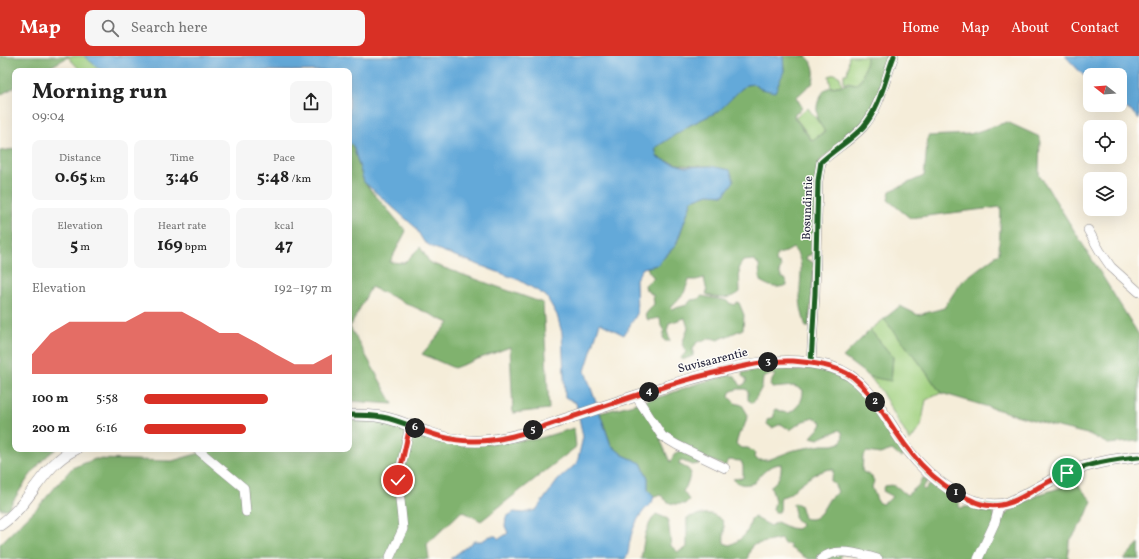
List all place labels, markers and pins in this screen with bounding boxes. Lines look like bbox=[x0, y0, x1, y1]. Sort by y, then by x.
pin: 3 bbox=[758, 352, 778, 372]
pin: 4 bbox=[639, 382, 659, 402]
pin: 2 bbox=[865, 392, 885, 412]
pin: 6 bbox=[405, 418, 425, 438]
pin: 5 bbox=[523, 420, 543, 440]
pin bbox=[1050, 456, 1084, 490]
pin bbox=[381, 463, 415, 497]
pin: 1 bbox=[946, 483, 966, 503]

